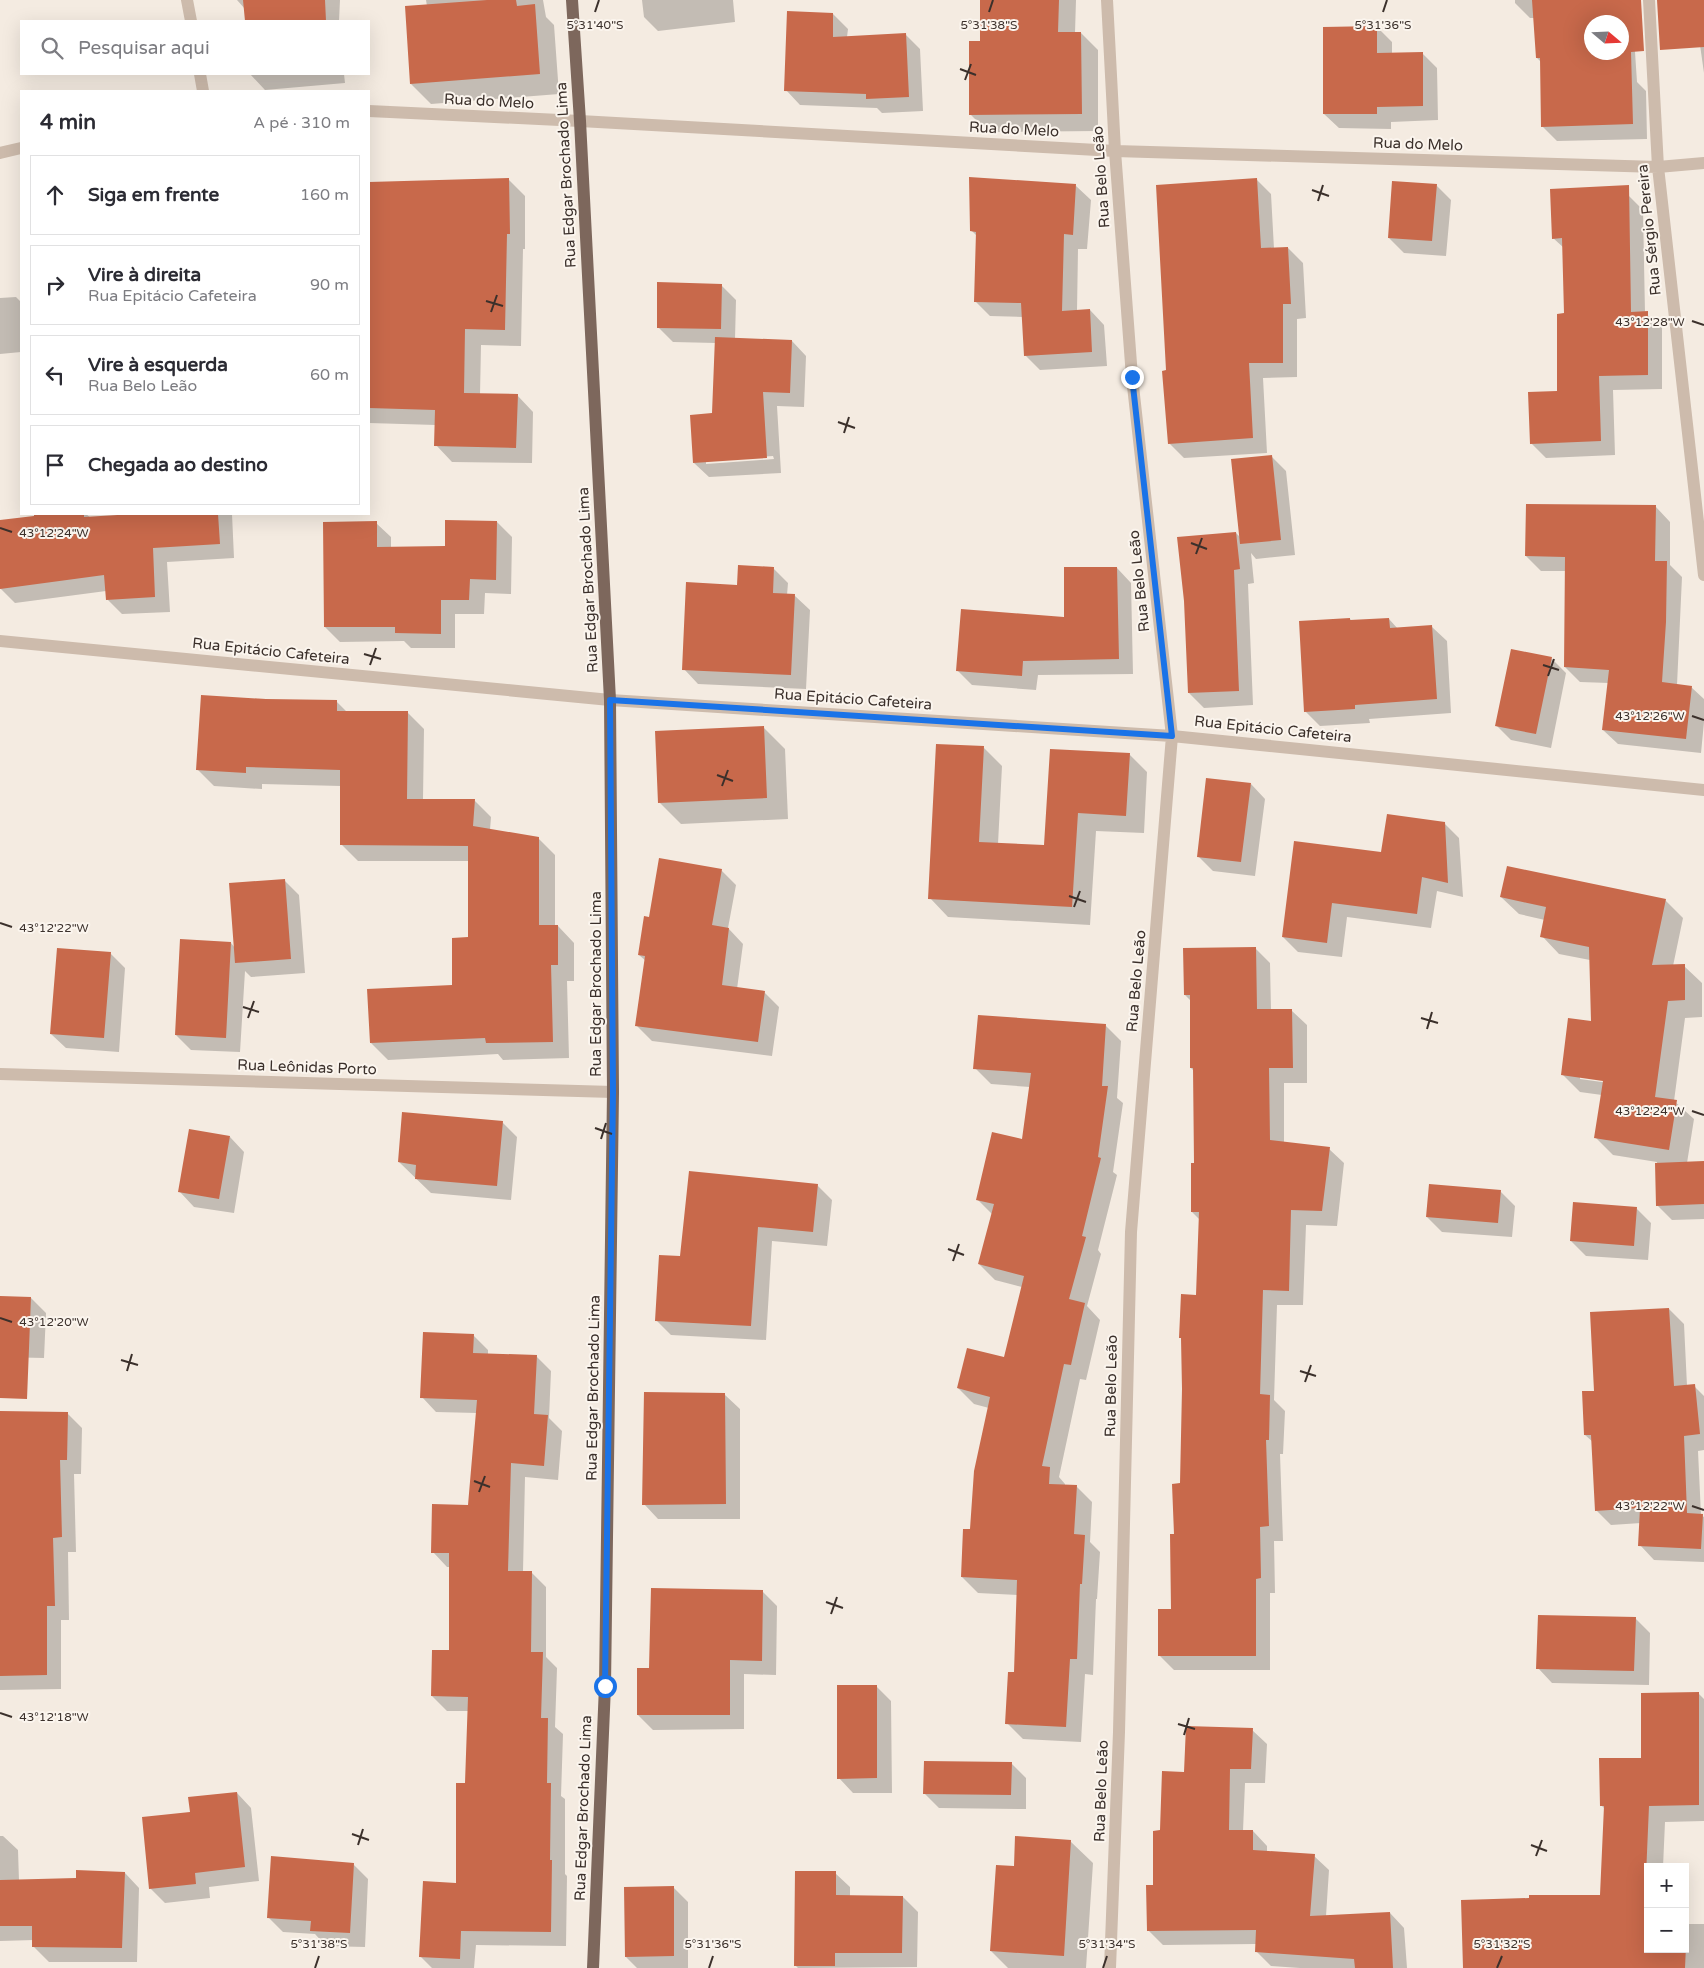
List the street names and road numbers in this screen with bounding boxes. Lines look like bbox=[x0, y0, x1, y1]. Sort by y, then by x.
street label: Rua Edgar Brochado Lima bbox=[552, 82, 580, 268]
street label: Rua do Melo bbox=[443, 90, 535, 112]
street label: Rua do Melo bbox=[968, 118, 1060, 140]
street label: Rua Belo Leão bbox=[1088, 125, 1114, 229]
street label: Rua do Melo bbox=[1373, 133, 1463, 155]
street label: Rua Sérgio Pereira bbox=[1633, 163, 1665, 297]
street label: Rua Edgar Brochado Lima bbox=[574, 487, 602, 673]
street label: Rua Belo Leão bbox=[1125, 529, 1153, 633]
street label: Rua Epitácio Cafeteira bbox=[191, 634, 351, 668]
street label: Rua Epitácio Cafeteira bbox=[773, 685, 933, 713]
street label: Rua Epitácio Cafeteira bbox=[1193, 712, 1353, 746]
street label: Rua Edgar Brochado Lima bbox=[587, 891, 605, 1077]
street label: Rua Belo Leão bbox=[1123, 929, 1149, 1033]
street label: Rua Leônidas Porto bbox=[237, 1056, 377, 1078]
street label: Rua Edgar Brochado Lima bbox=[582, 1295, 604, 1481]
street label: Rua Belo Leão bbox=[1101, 1335, 1121, 1437]
street label: Rua Edgar Brochado Lima bbox=[571, 1715, 595, 1901]
street label: Rua Belo Leão bbox=[1090, 1740, 1112, 1842]

